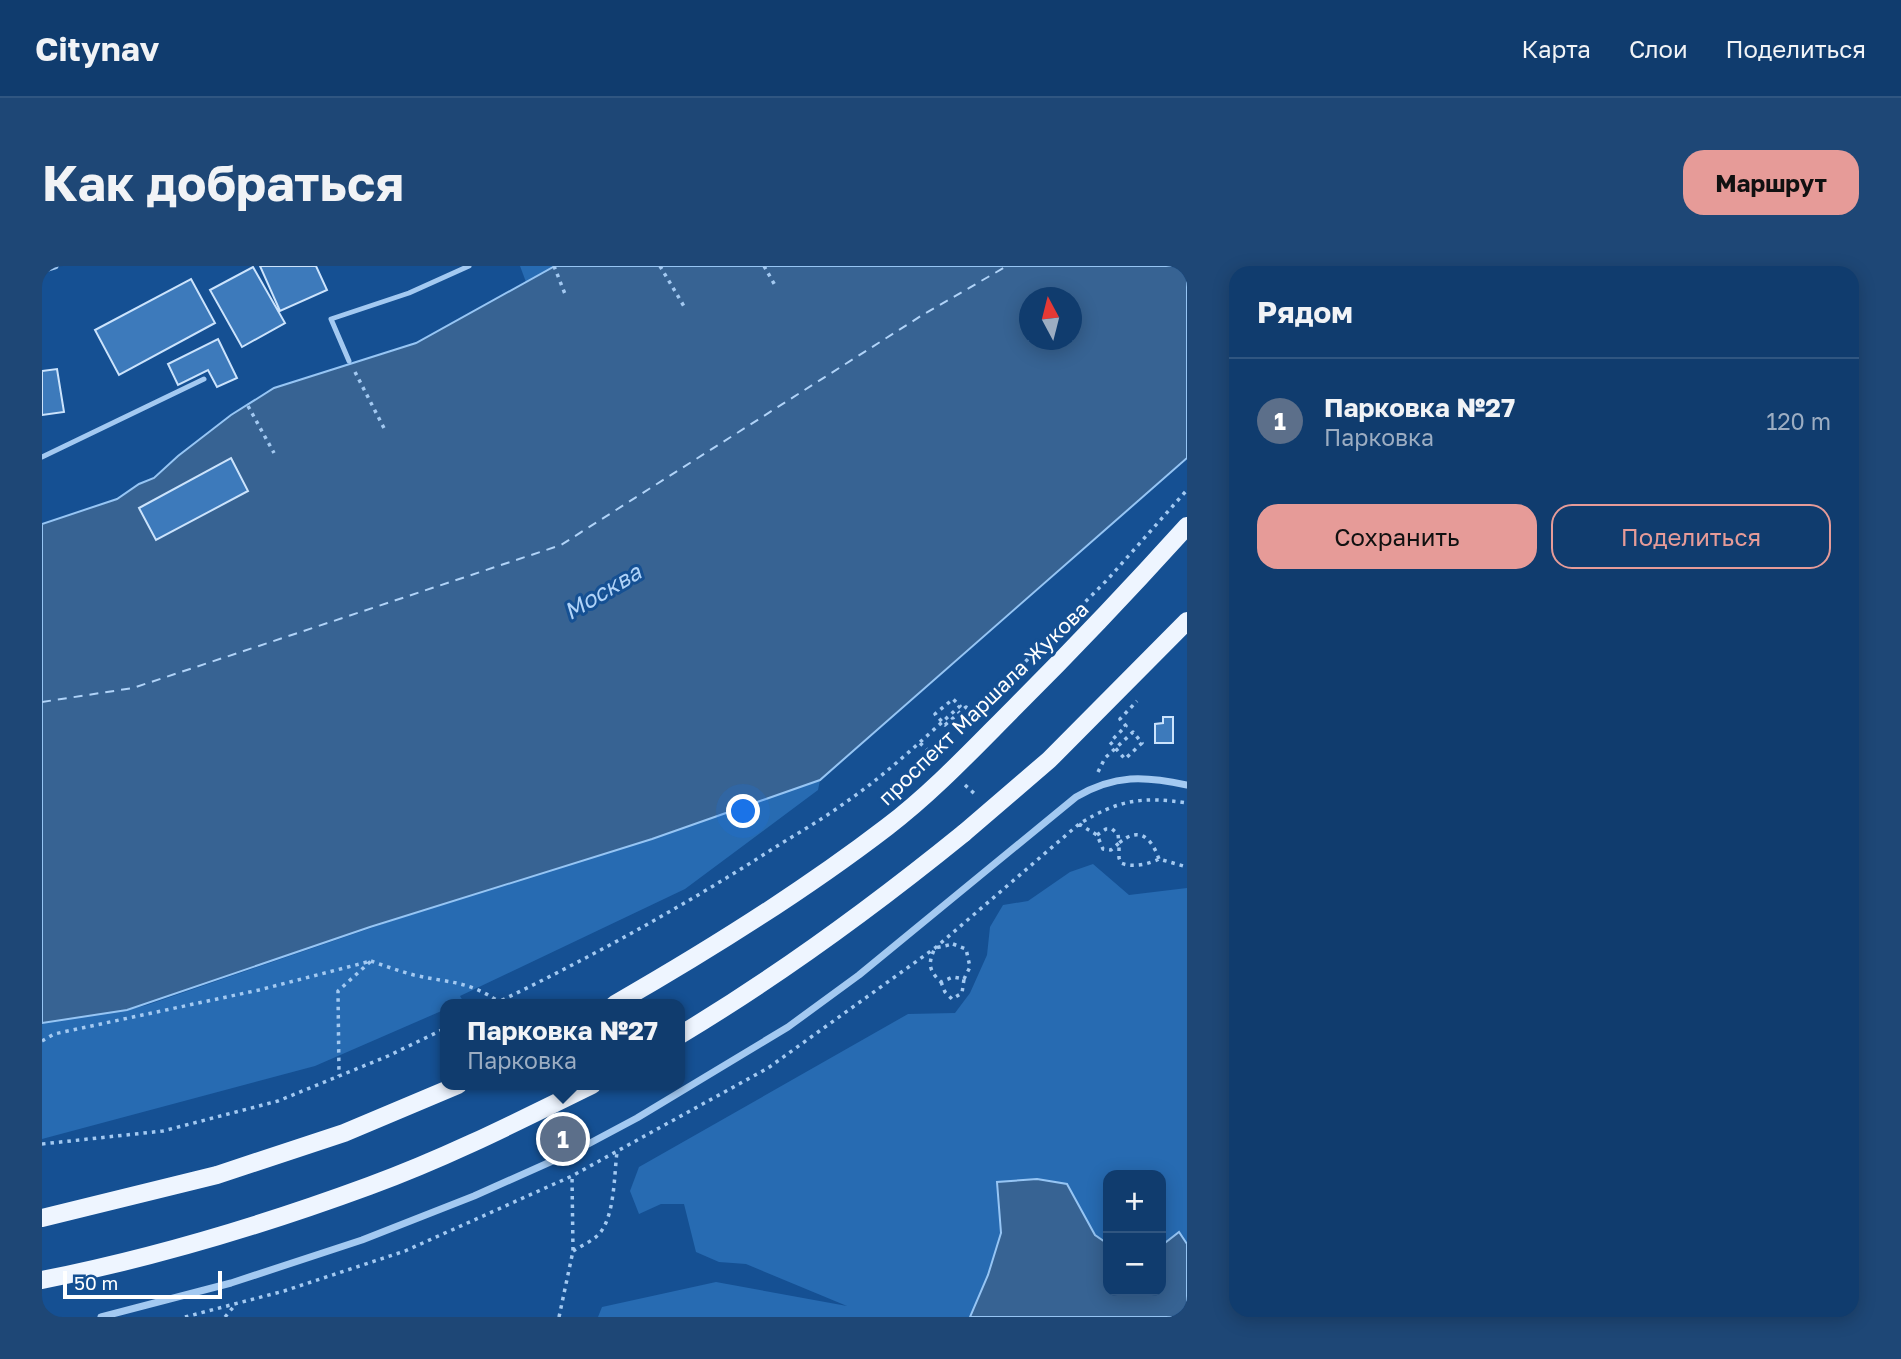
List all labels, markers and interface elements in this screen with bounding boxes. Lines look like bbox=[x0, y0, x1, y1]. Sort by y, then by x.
text: Citynav bbox=[35, 29, 159, 68]
text: Карта bbox=[1521, 34, 1591, 63]
text: Слои bbox=[1629, 34, 1688, 63]
text: Поделиться bbox=[1726, 34, 1866, 63]
button: Маршрут bbox=[1683, 150, 1859, 215]
text: Как добраться bbox=[42, 153, 404, 212]
north arrow bbox=[1019, 287, 1082, 350]
text: Рядом bbox=[1257, 294, 1353, 330]
text: Парковка №27 bbox=[1324, 392, 1515, 423]
text: 1 bbox=[1274, 407, 1286, 435]
text: 120 m bbox=[1766, 407, 1831, 435]
text: Парковка bbox=[1324, 423, 1434, 451]
button: Сохранить bbox=[1257, 504, 1537, 569]
button: Поделиться bbox=[1551, 504, 1831, 569]
water label: Москва bbox=[558, 557, 647, 625]
street label: проспект Маршала Жукова bbox=[872, 596, 1094, 810]
your location bbox=[726, 794, 760, 828]
popup bbox=[440, 999, 685, 1090]
text: Парковка №27 bbox=[467, 1015, 658, 1046]
text: Парковка bbox=[467, 1046, 577, 1074]
pin: 1 bbox=[540, 1113, 586, 1165]
map controls bbox=[1103, 1170, 1166, 1296]
button: + bbox=[1103, 1170, 1166, 1233]
button: − bbox=[1103, 1233, 1166, 1296]
scale bar bbox=[63, 1268, 222, 1300]
text: 50 m bbox=[74, 1271, 118, 1294]

